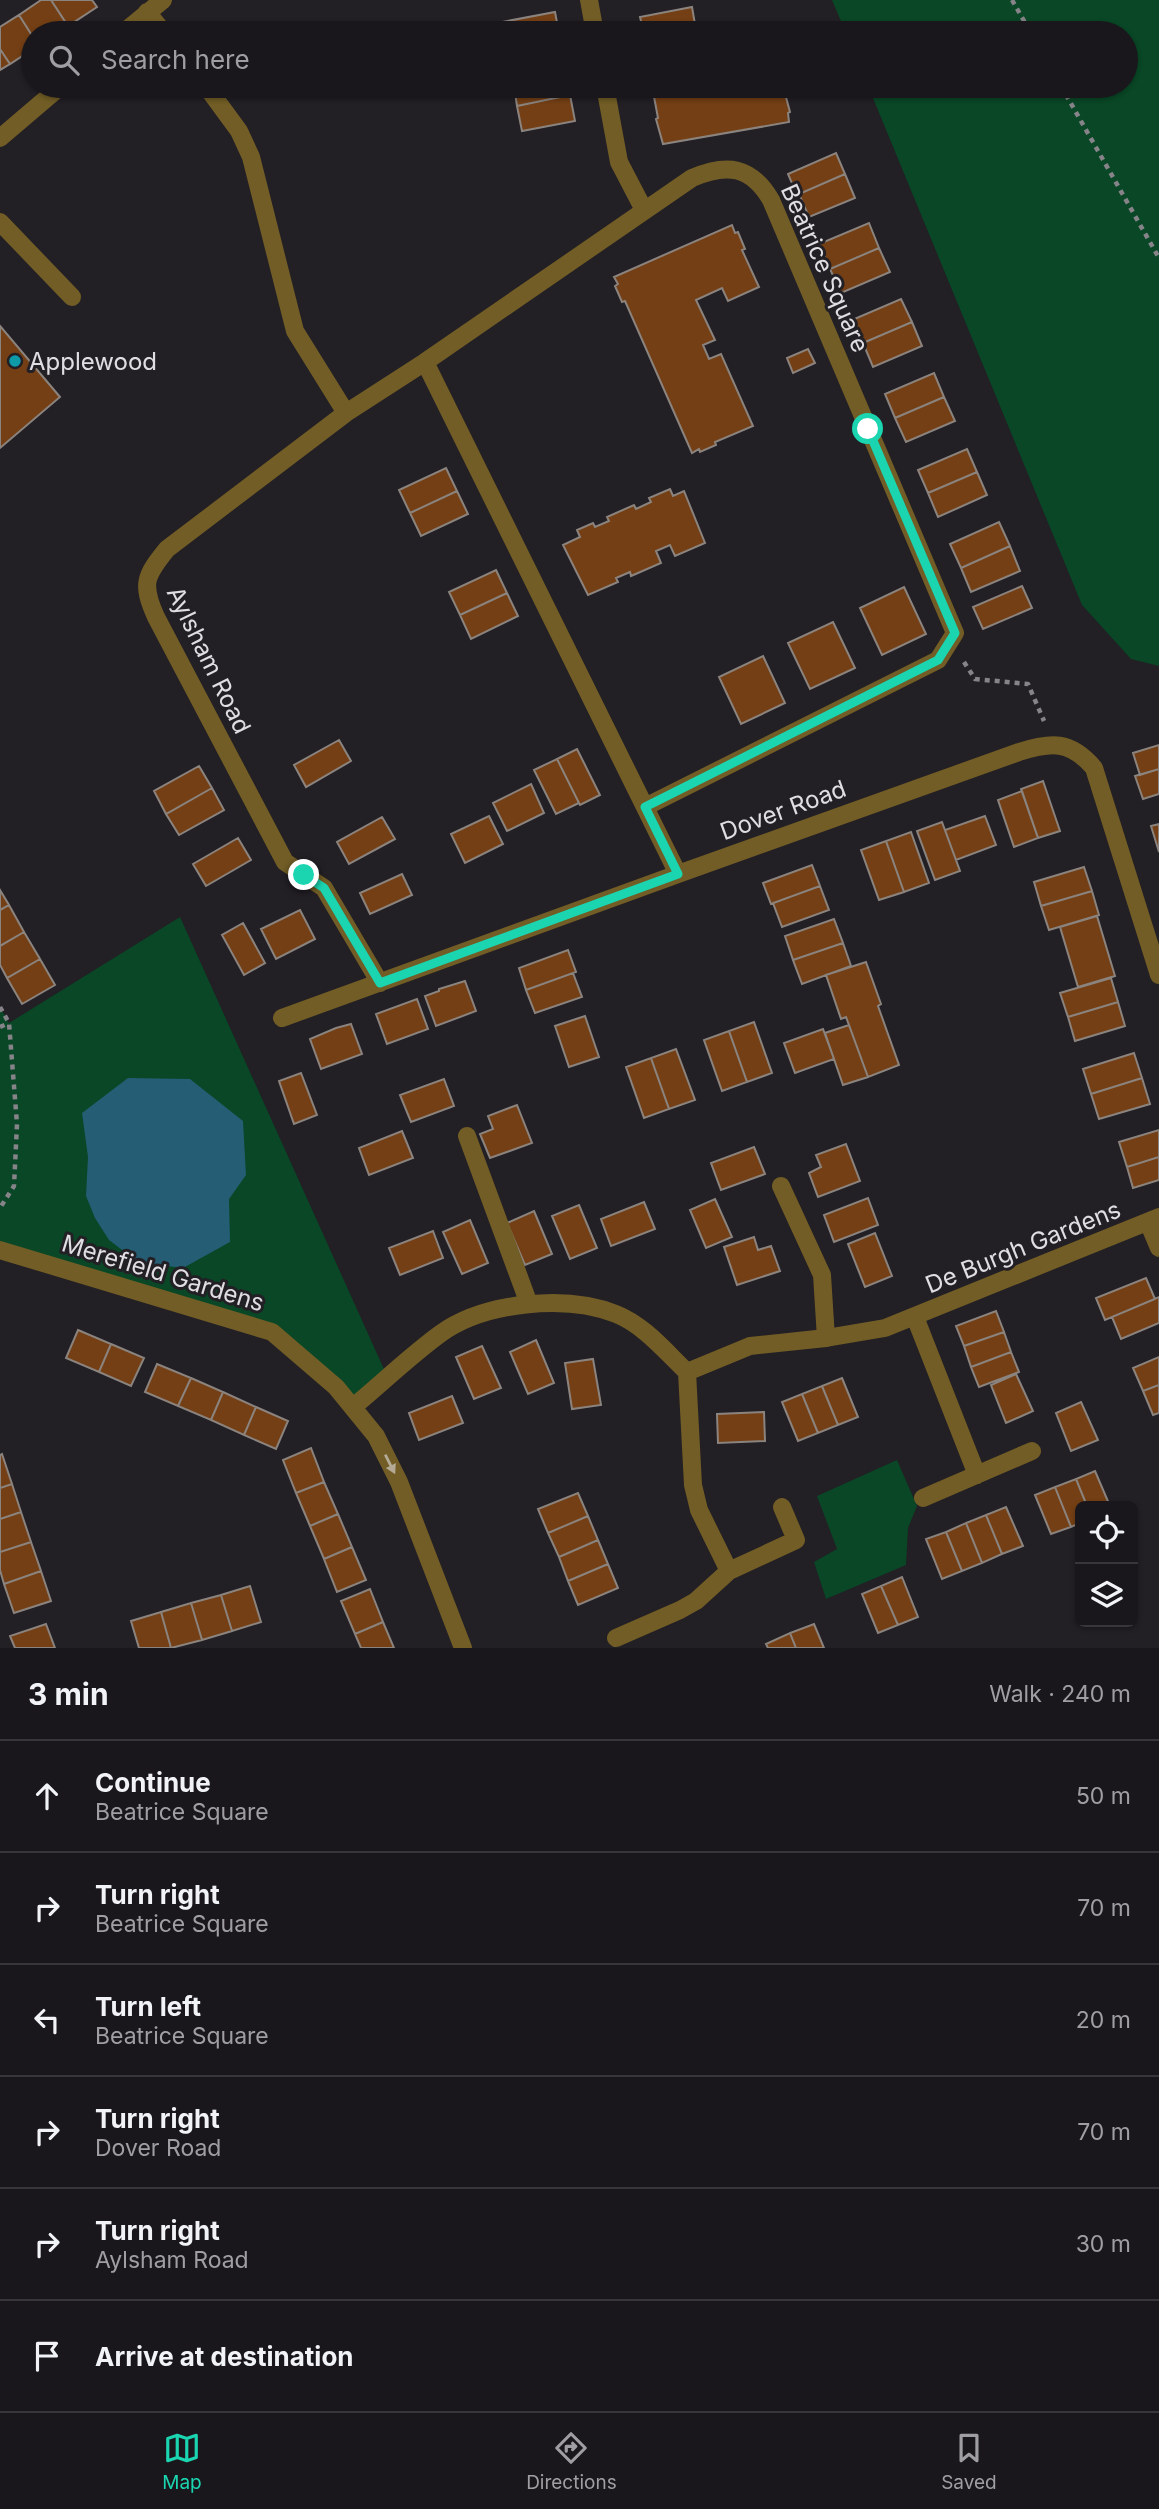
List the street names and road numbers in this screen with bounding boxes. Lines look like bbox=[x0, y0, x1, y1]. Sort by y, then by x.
street label: Beatrice Square bbox=[775, 179, 875, 357]
street label: Aylsham Road bbox=[161, 582, 257, 738]
street label: Dover Road bbox=[716, 774, 850, 846]
street label: De Burgh Gardens bbox=[921, 1195, 1125, 1299]
street label: Merefield Gardens bbox=[58, 1228, 268, 1318]

